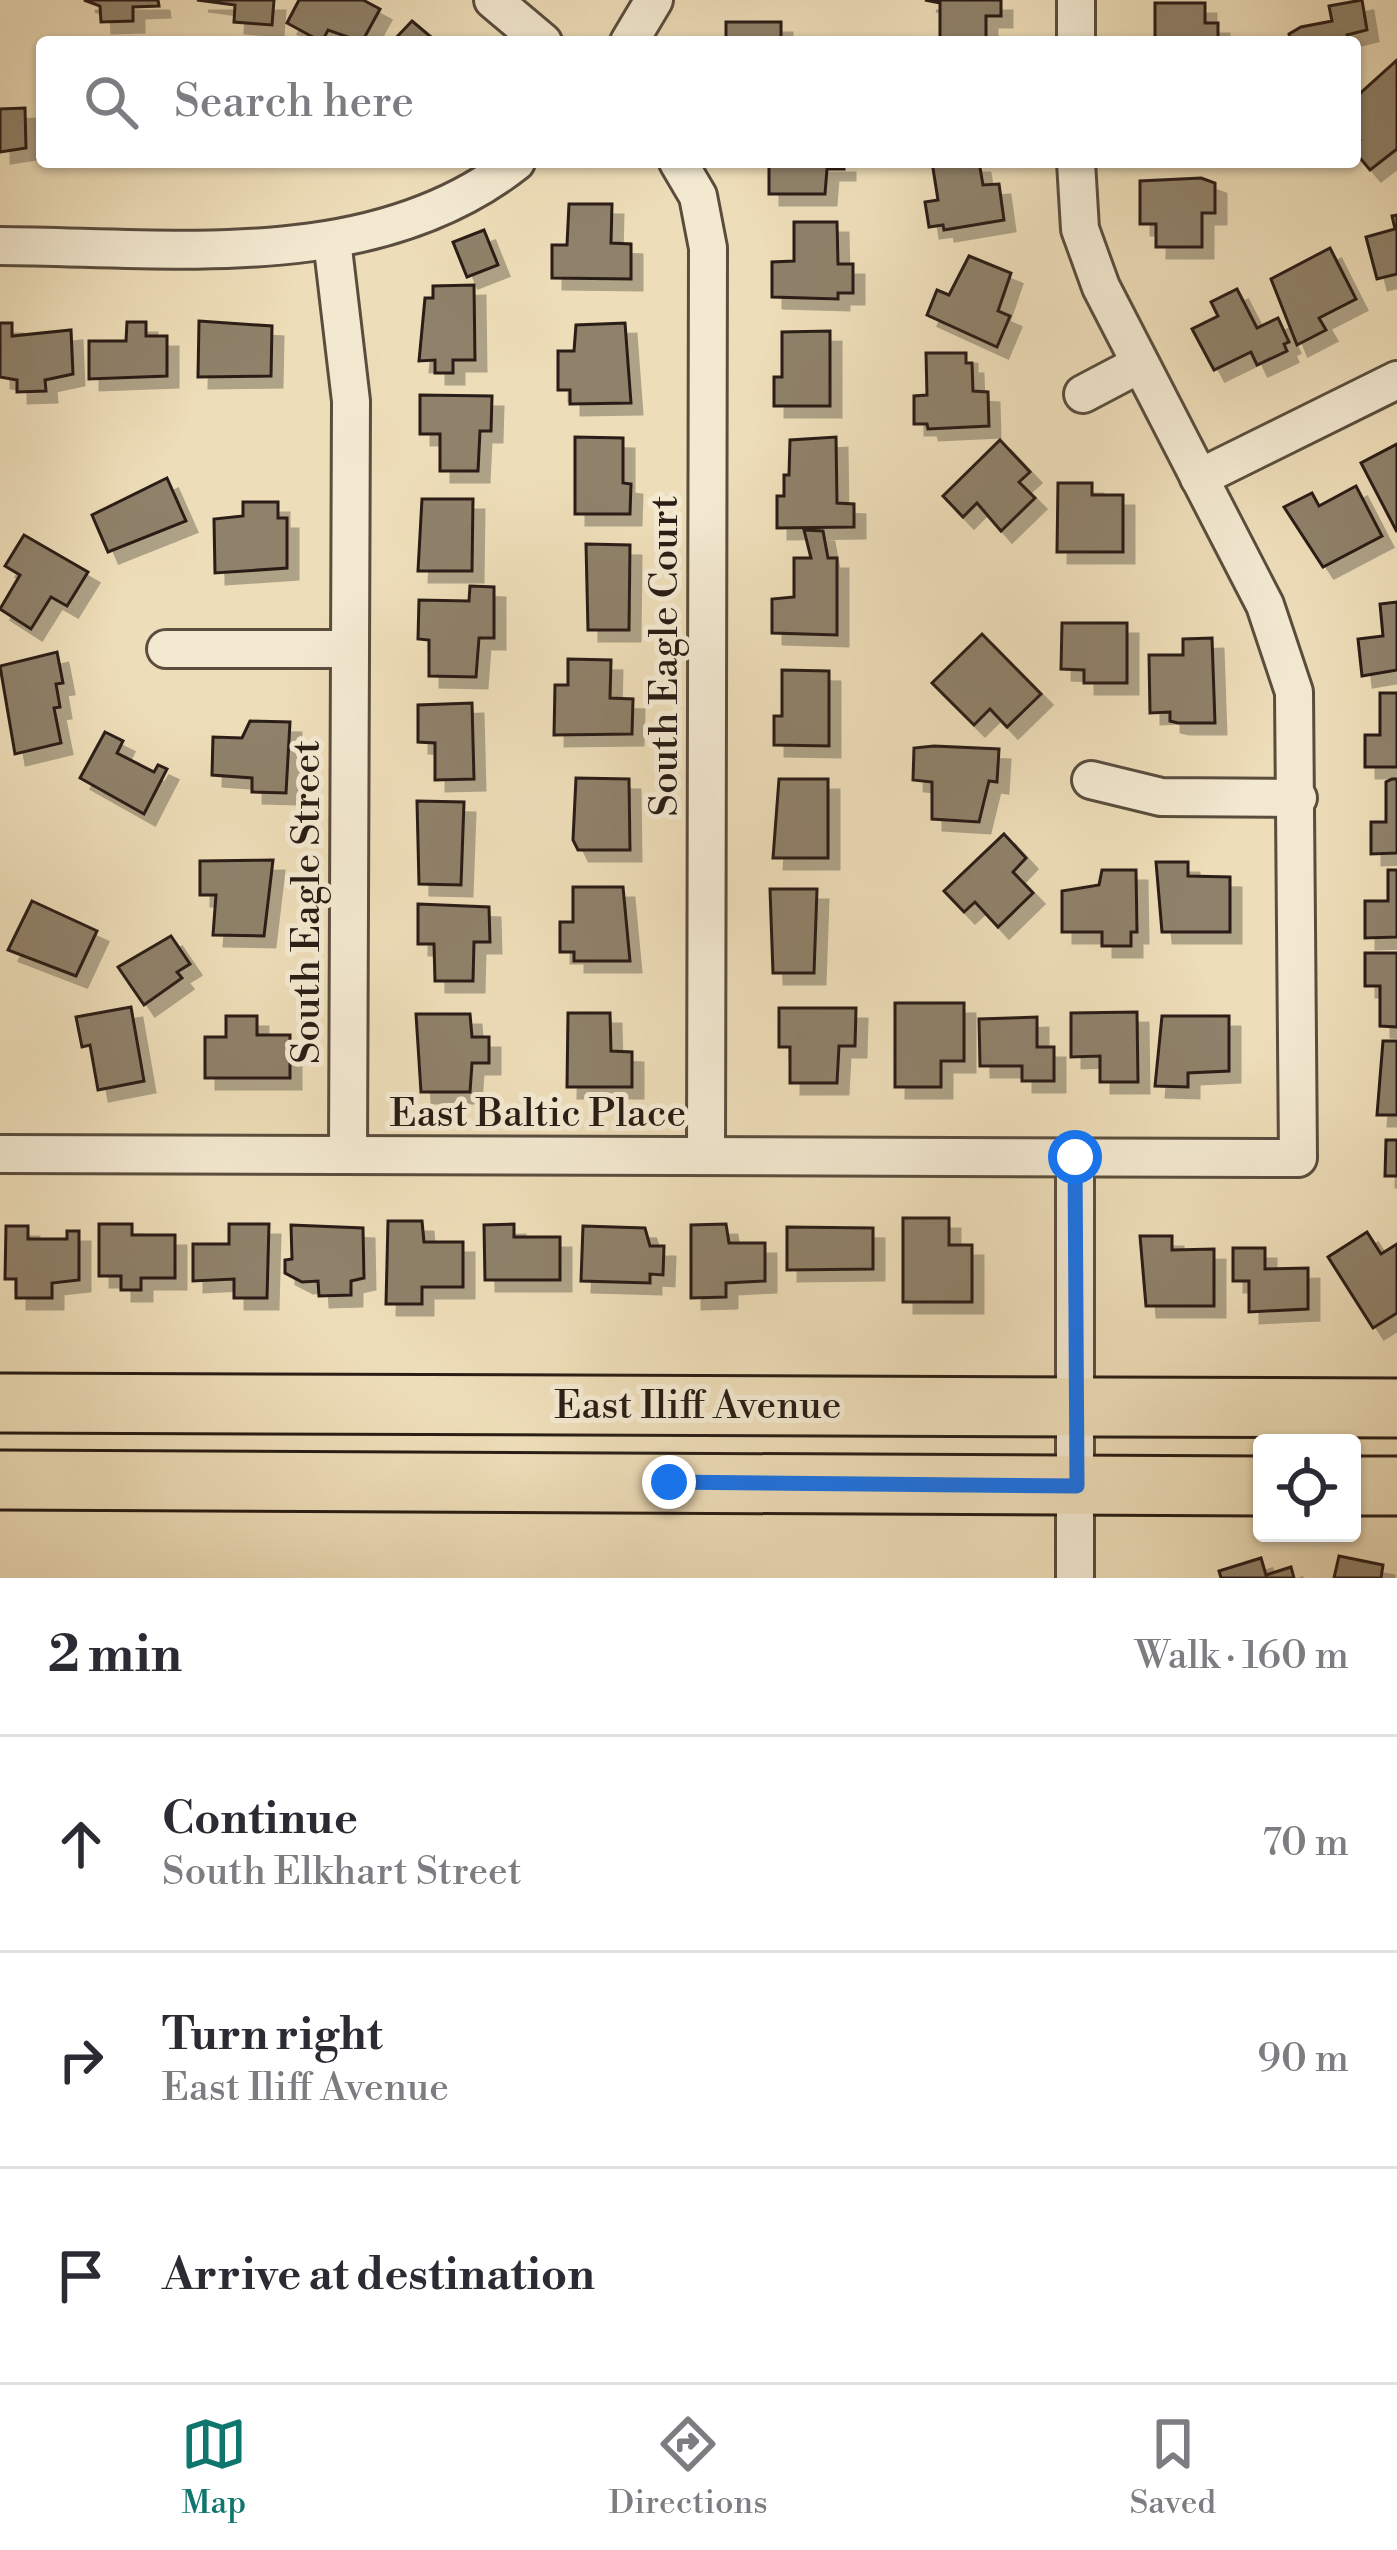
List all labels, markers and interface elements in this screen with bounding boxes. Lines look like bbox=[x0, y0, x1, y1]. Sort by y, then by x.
search box bbox=[36, 36, 1361, 168]
icon: search bbox=[78, 69, 144, 135]
text: Search here bbox=[174, 74, 414, 131]
street label: South Eagle Court bbox=[641, 495, 690, 816]
street label: South Eagle Street bbox=[283, 740, 332, 1064]
street label: East Baltic Place bbox=[390, 1090, 686, 1139]
route start bbox=[1048, 1130, 1102, 1184]
street label: East Iliff Avenue bbox=[555, 1382, 841, 1431]
map controls bbox=[1253, 1434, 1361, 1542]
button: locate bbox=[1253, 1434, 1361, 1542]
route end bbox=[642, 1455, 696, 1509]
text: 2 min bbox=[48, 1624, 182, 1688]
text: Walk · 160 m bbox=[1135, 1632, 1349, 1681]
text: Continue bbox=[162, 1791, 358, 1848]
icon: ahead bbox=[48, 1811, 114, 1877]
text: 70 m bbox=[1262, 1819, 1349, 1868]
text: South Elkhart Street bbox=[162, 1848, 522, 1897]
text: Turn right bbox=[162, 2007, 383, 2064]
icon: right bbox=[48, 2027, 114, 2093]
text: 90 m bbox=[1257, 2035, 1349, 2084]
text: East Iliff Avenue bbox=[162, 2064, 449, 2113]
icon: arrive bbox=[48, 2243, 114, 2309]
text: Arrive at destination bbox=[162, 2247, 595, 2304]
tab: Map bbox=[181, 2411, 247, 2524]
tab: Directions bbox=[609, 2411, 768, 2524]
tab: Saved bbox=[1129, 2411, 1216, 2524]

